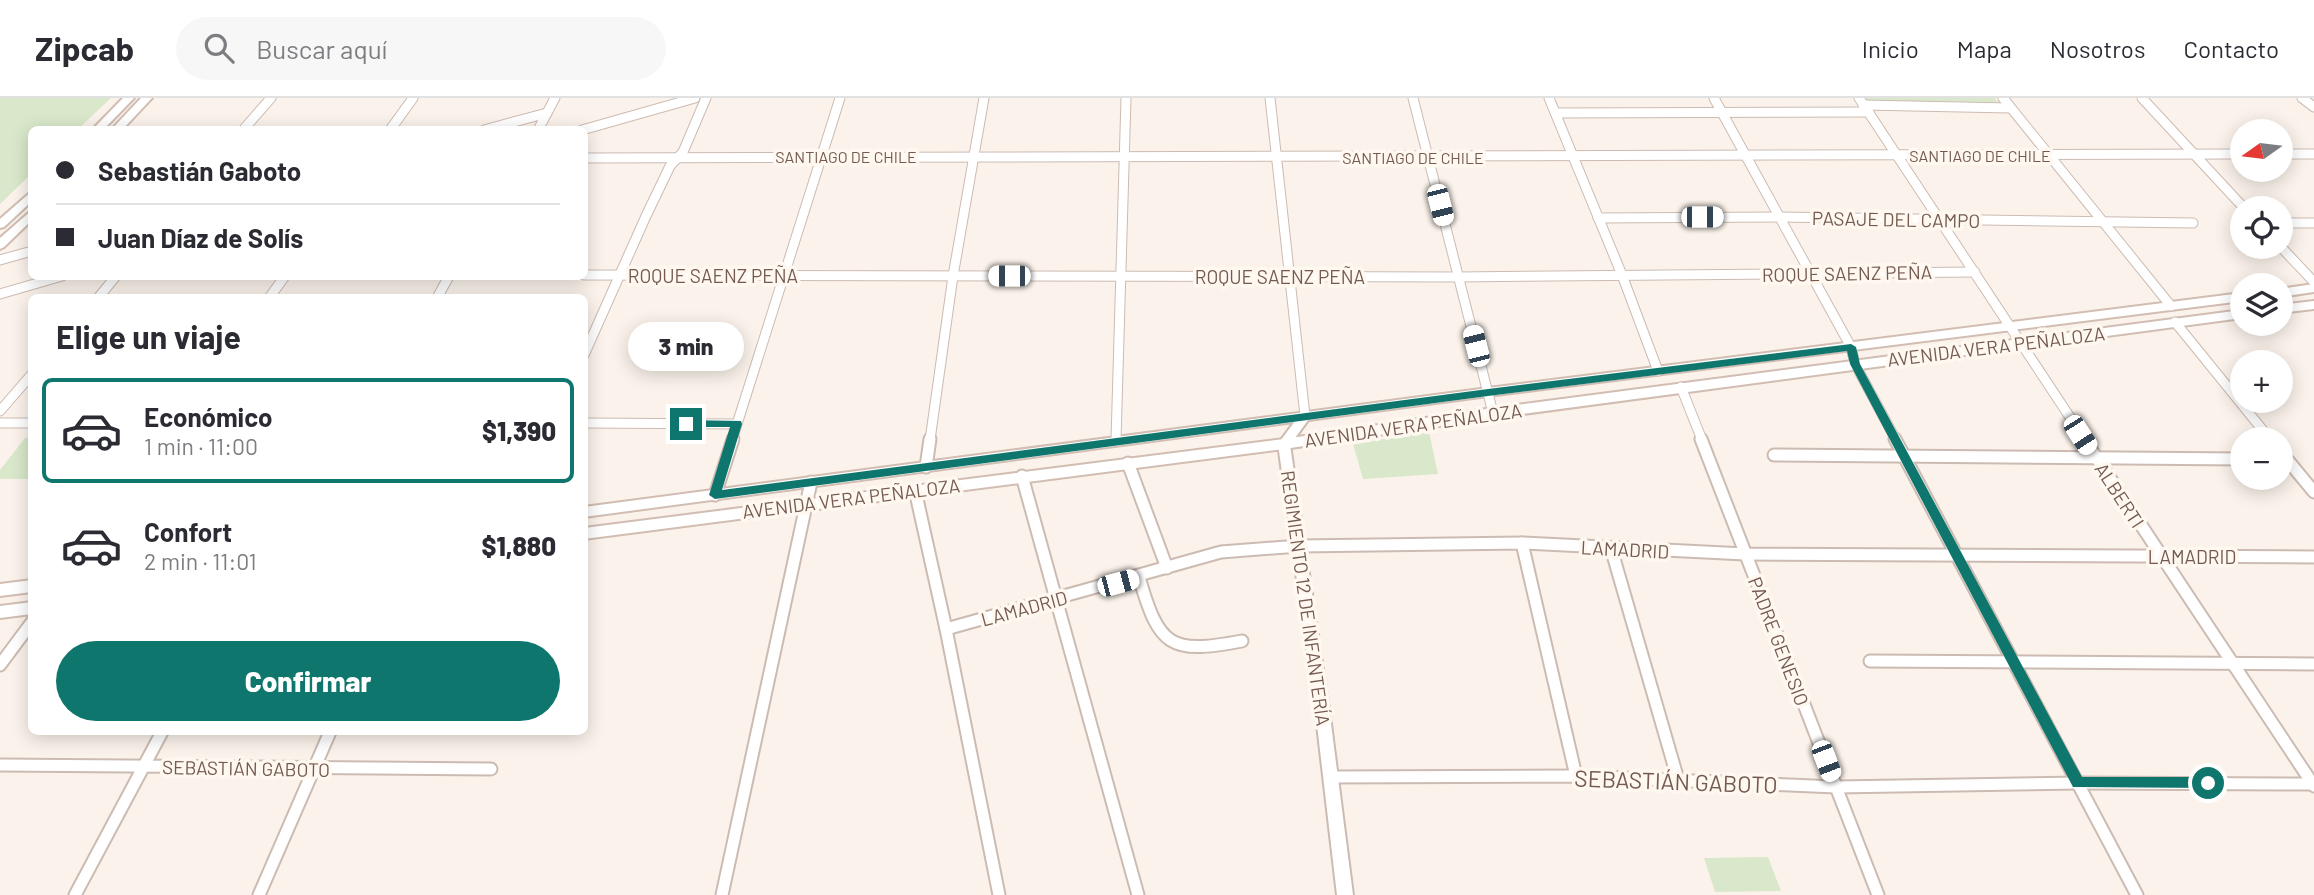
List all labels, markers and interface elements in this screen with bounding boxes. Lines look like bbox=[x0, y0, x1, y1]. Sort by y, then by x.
search box bbox=[176, 17, 666, 80]
text: Zipcab bbox=[35, 28, 134, 68]
icon: search bbox=[200, 29, 238, 67]
text: Buscar aquí bbox=[256, 33, 387, 64]
text: Inicio bbox=[1862, 34, 1919, 63]
text: Mapa bbox=[1957, 34, 2012, 63]
text: Nosotros bbox=[2050, 34, 2146, 63]
text: Contacto bbox=[2184, 34, 2279, 63]
north arrow bbox=[2230, 119, 2292, 182]
map controls bbox=[2230, 119, 2293, 490]
street label: SANTIAGO DE CHILE bbox=[1909, 146, 2051, 165]
street label: SANTIAGO DE CHILE bbox=[775, 147, 917, 166]
street label: SANTIAGO DE CHILE bbox=[1342, 148, 1484, 167]
text: Sebastián Gaboto bbox=[98, 155, 301, 186]
car bbox=[1425, 182, 1456, 228]
button: locate bbox=[2230, 196, 2293, 259]
street label: PASAJE DEL CAMPO bbox=[1812, 206, 1980, 232]
car bbox=[1682, 207, 1724, 228]
text: Juan Díaz de Solís bbox=[98, 222, 303, 253]
street label: ROQUE SAENZ PEÑA bbox=[1762, 260, 1932, 286]
street label: ROQUE SAENZ PEÑA bbox=[628, 264, 798, 287]
street label: ROQUE SAENZ PEÑA bbox=[1195, 265, 1365, 288]
car bbox=[989, 266, 1031, 287]
button: layers bbox=[2230, 273, 2293, 336]
text: Elige un viaje bbox=[56, 317, 241, 355]
street label: AVENIDA VERA PEÑALOZA bbox=[1886, 321, 2106, 371]
callout: 3 min bbox=[628, 322, 744, 372]
car bbox=[1461, 323, 1492, 369]
text: 3 min bbox=[658, 332, 714, 360]
button: + bbox=[2230, 350, 2293, 413]
street label: AVENIDA VERA PEÑALOZA bbox=[1303, 398, 1523, 452]
icon: car bbox=[60, 399, 123, 462]
text: Económico bbox=[144, 401, 273, 432]
route end bbox=[670, 408, 702, 440]
car bbox=[2060, 412, 2101, 458]
text: $1,390 bbox=[482, 415, 556, 446]
button: − bbox=[2230, 427, 2293, 490]
text: 1 min · 11:00 bbox=[144, 432, 258, 460]
street label: ALBERTI bbox=[2090, 458, 2150, 532]
street label: REGIMIENTO 12 DE INFANTERÍA bbox=[1277, 469, 1335, 727]
street label: AVENIDA VERA PEÑALOZA bbox=[741, 473, 961, 523]
icon: car bbox=[60, 514, 123, 577]
text: Confort bbox=[144, 516, 232, 547]
text: $1,880 bbox=[482, 530, 556, 561]
street label: LAMADRID bbox=[1580, 535, 1670, 563]
street label: LAMADRID bbox=[2148, 545, 2236, 568]
text: 2 min · 11:01 bbox=[144, 547, 257, 575]
car bbox=[1095, 567, 1142, 599]
street label: PADRE GENESIO bbox=[1744, 573, 1814, 709]
street label: LAMADRID bbox=[978, 585, 1070, 631]
button: Confirmar bbox=[56, 641, 560, 721]
car bbox=[1809, 738, 1844, 784]
street label: SEBASTIÁN GABOTO bbox=[162, 755, 330, 781]
street label: SEBASTIÁN GABOTO bbox=[1574, 763, 1778, 799]
route start bbox=[2192, 767, 2224, 799]

